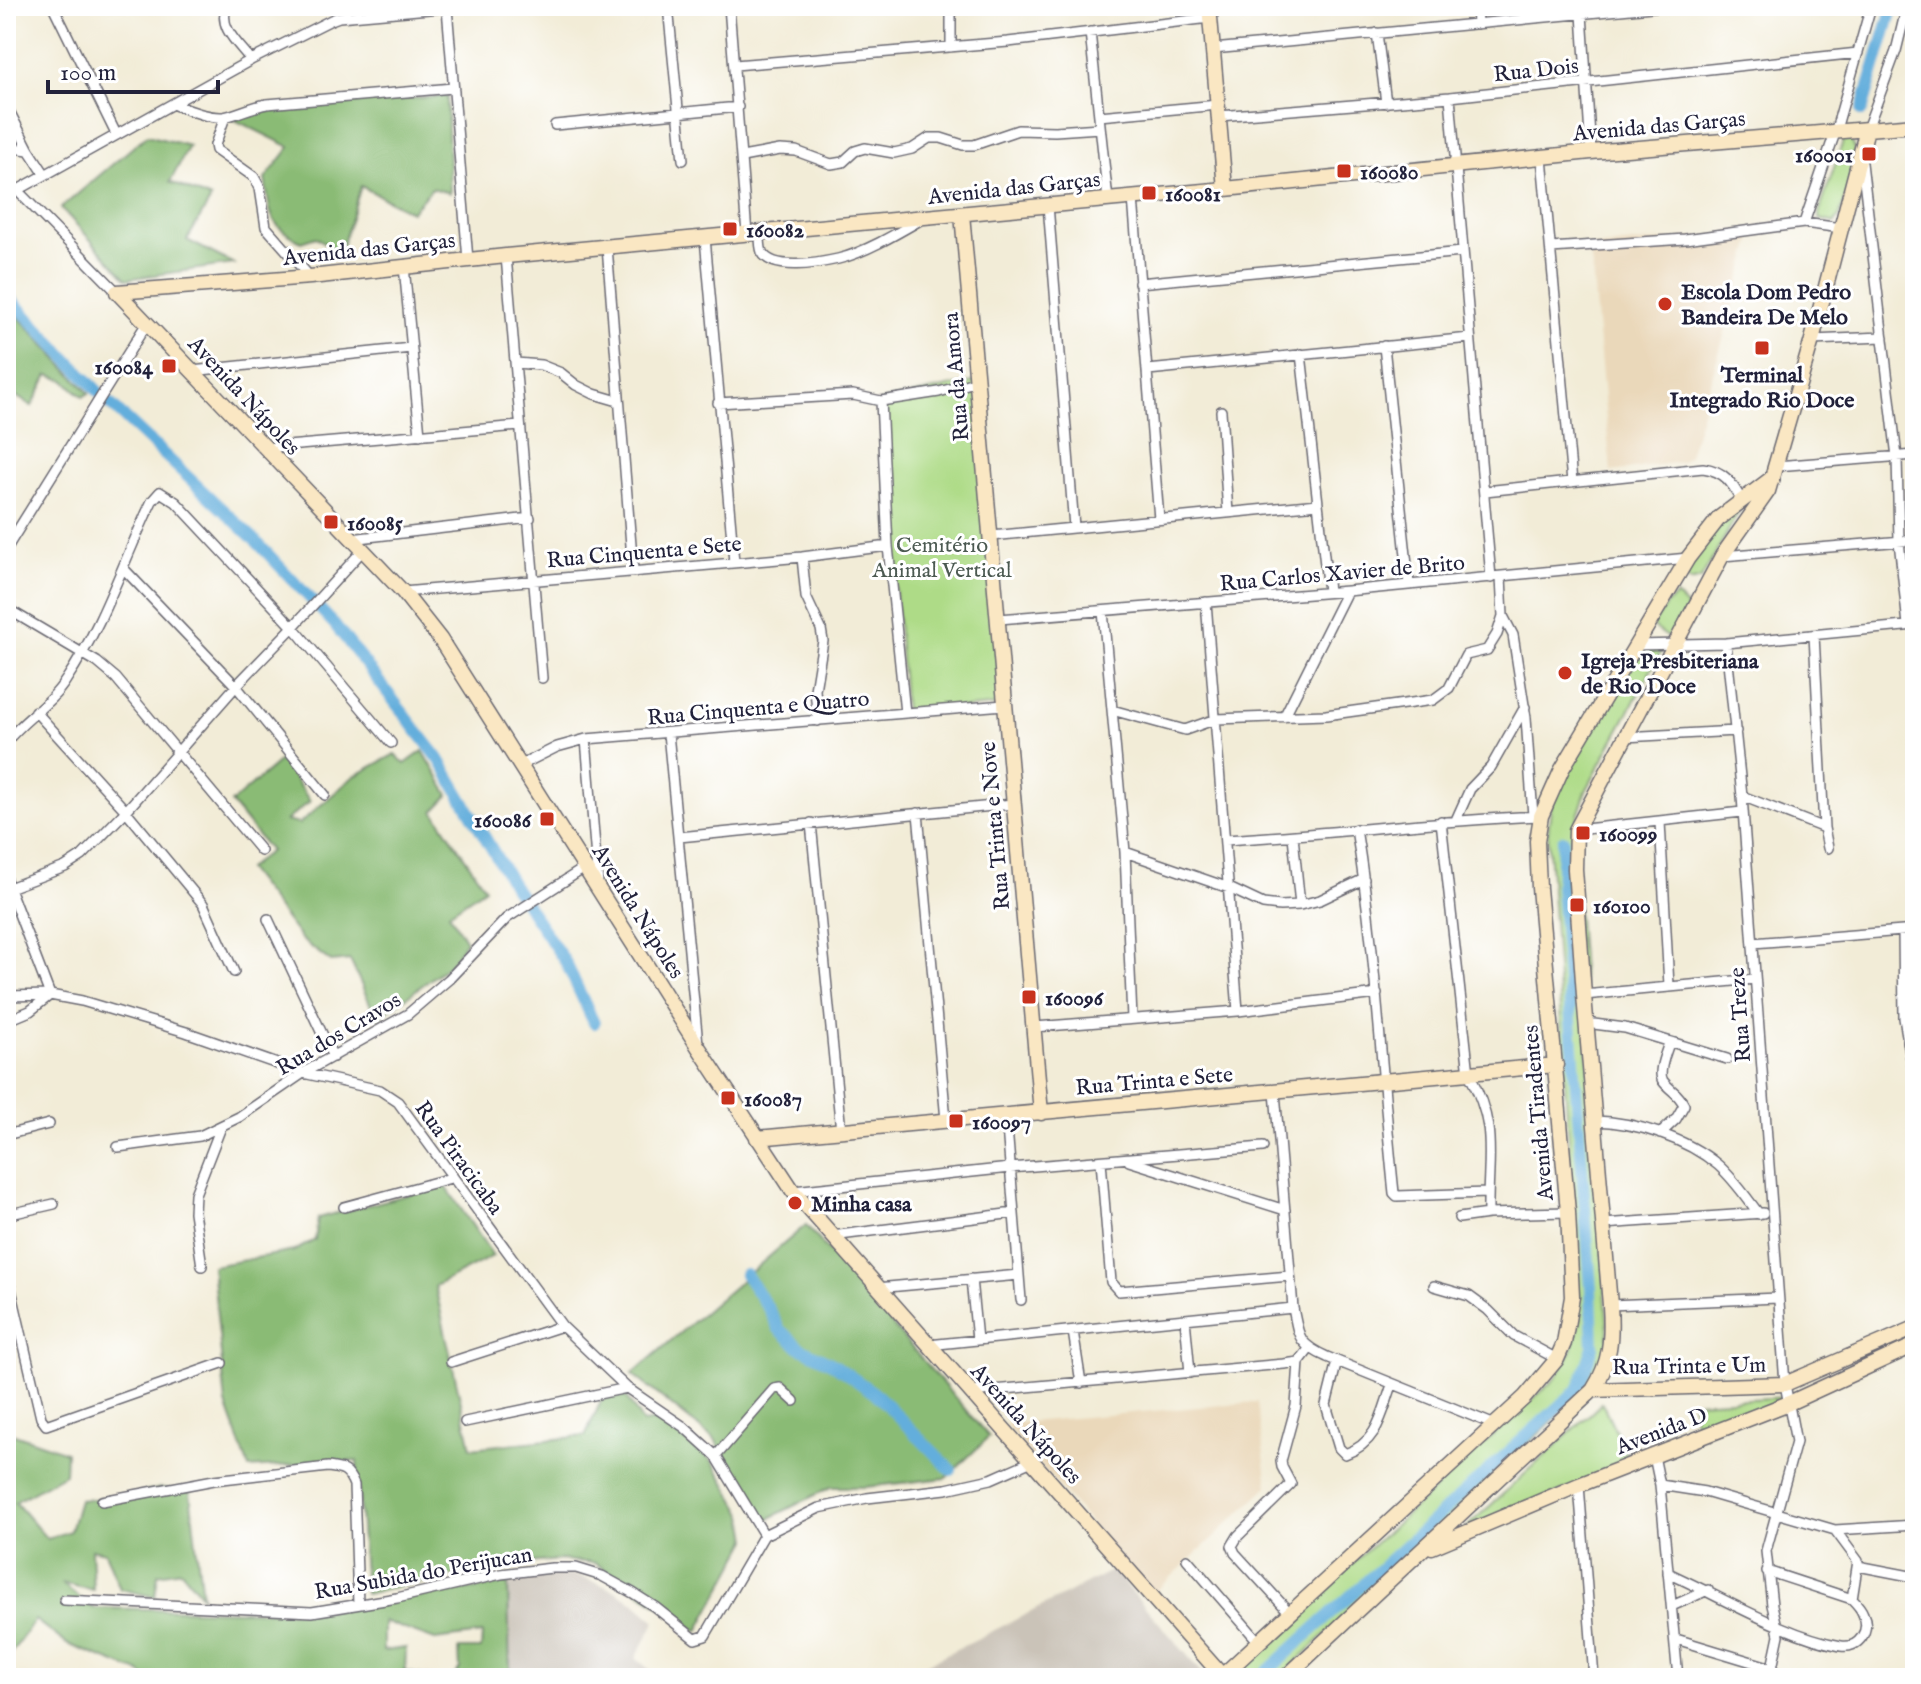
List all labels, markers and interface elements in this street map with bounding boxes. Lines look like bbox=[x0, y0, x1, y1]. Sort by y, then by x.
scale bar bbox=[48, 44, 218, 94]
street label: Rua Dois bbox=[1492, 53, 1580, 89]
text: 100 m bbox=[60, 58, 116, 89]
street label: Avenida das Garças bbox=[1571, 105, 1747, 149]
place label: 160001 bbox=[1795, 142, 1853, 170]
marker: 160001 bbox=[1860, 145, 1878, 163]
place label: 160080 bbox=[1360, 159, 1419, 187]
marker: 160080 bbox=[1335, 162, 1353, 180]
street label: Avenida das Garças bbox=[926, 166, 1102, 212]
place label: 160081 bbox=[1165, 181, 1221, 209]
marker: 160081 bbox=[1140, 184, 1158, 202]
place label: 160082 bbox=[746, 217, 804, 245]
marker: 160082 bbox=[721, 220, 739, 238]
street label: Avenida das Garças bbox=[281, 227, 457, 273]
place label: Escola Dom Pedro Bandeira De Melo bbox=[1681, 279, 1851, 332]
marker: Escola Dom Pedro Bandeira De Melo bbox=[1656, 295, 1674, 313]
street label: Rua da Amora bbox=[937, 311, 977, 443]
street label: Avenida Nápoles bbox=[180, 330, 306, 462]
marker: Terminal Integrado Rio Doce bbox=[1753, 339, 1771, 357]
place label: 160084 bbox=[94, 354, 154, 382]
marker: 160084 bbox=[160, 357, 178, 375]
place label: Terminal Integrado Rio Doce bbox=[1670, 362, 1854, 415]
place label: 160085 bbox=[347, 510, 403, 538]
marker: 160085 bbox=[322, 513, 340, 531]
street label: Rua Cinquenta e Sete bbox=[546, 531, 743, 575]
park label: Cemitério Animal Vertical bbox=[871, 532, 1012, 585]
street label: Rua Carlos Xavier de Brito bbox=[1218, 549, 1466, 599]
place label: Igreja Presbiteriana de Rio Doce bbox=[1581, 648, 1759, 701]
marker: Igreja Presbiteriana de Rio Doce bbox=[1556, 664, 1574, 682]
street label: Rua Cinquenta e Quatro bbox=[646, 685, 871, 733]
street label: Rua Trinta e Nove bbox=[975, 740, 1017, 911]
place label: 160086 bbox=[474, 807, 533, 835]
marker: 160086 bbox=[538, 810, 556, 828]
place label: 160099 bbox=[1599, 821, 1657, 849]
marker: 160099 bbox=[1574, 824, 1592, 842]
street label: Avenida Nápoles bbox=[584, 839, 690, 984]
place label: 160100 bbox=[1593, 893, 1651, 921]
marker: 160100 bbox=[1568, 896, 1586, 914]
street label: Rua Treze bbox=[1724, 966, 1758, 1063]
place label: 160096 bbox=[1045, 985, 1105, 1013]
street label: Rua dos Cravos bbox=[272, 987, 407, 1083]
marker: 160096 bbox=[1020, 988, 1038, 1006]
street label: Avenida Tiradentes bbox=[1517, 1024, 1561, 1203]
street label: Rua Trinta e Sete bbox=[1074, 1061, 1234, 1103]
place label: 160087 bbox=[744, 1086, 802, 1114]
marker: 160087 bbox=[719, 1089, 737, 1107]
street label: Rua Piracicaba bbox=[408, 1096, 509, 1221]
place label: 160097 bbox=[972, 1109, 1031, 1137]
marker: 160097 bbox=[947, 1112, 965, 1130]
place label: Minha casa bbox=[811, 1191, 912, 1219]
marker: Minha casa bbox=[786, 1194, 804, 1212]
street label: Rua Trinta e Um bbox=[1612, 1352, 1766, 1382]
street label: Avenida Nápoles bbox=[963, 1357, 1087, 1491]
street label: Avenida D bbox=[1611, 1402, 1711, 1462]
street label: Rua Subida do Perijucan bbox=[312, 1541, 535, 1607]

